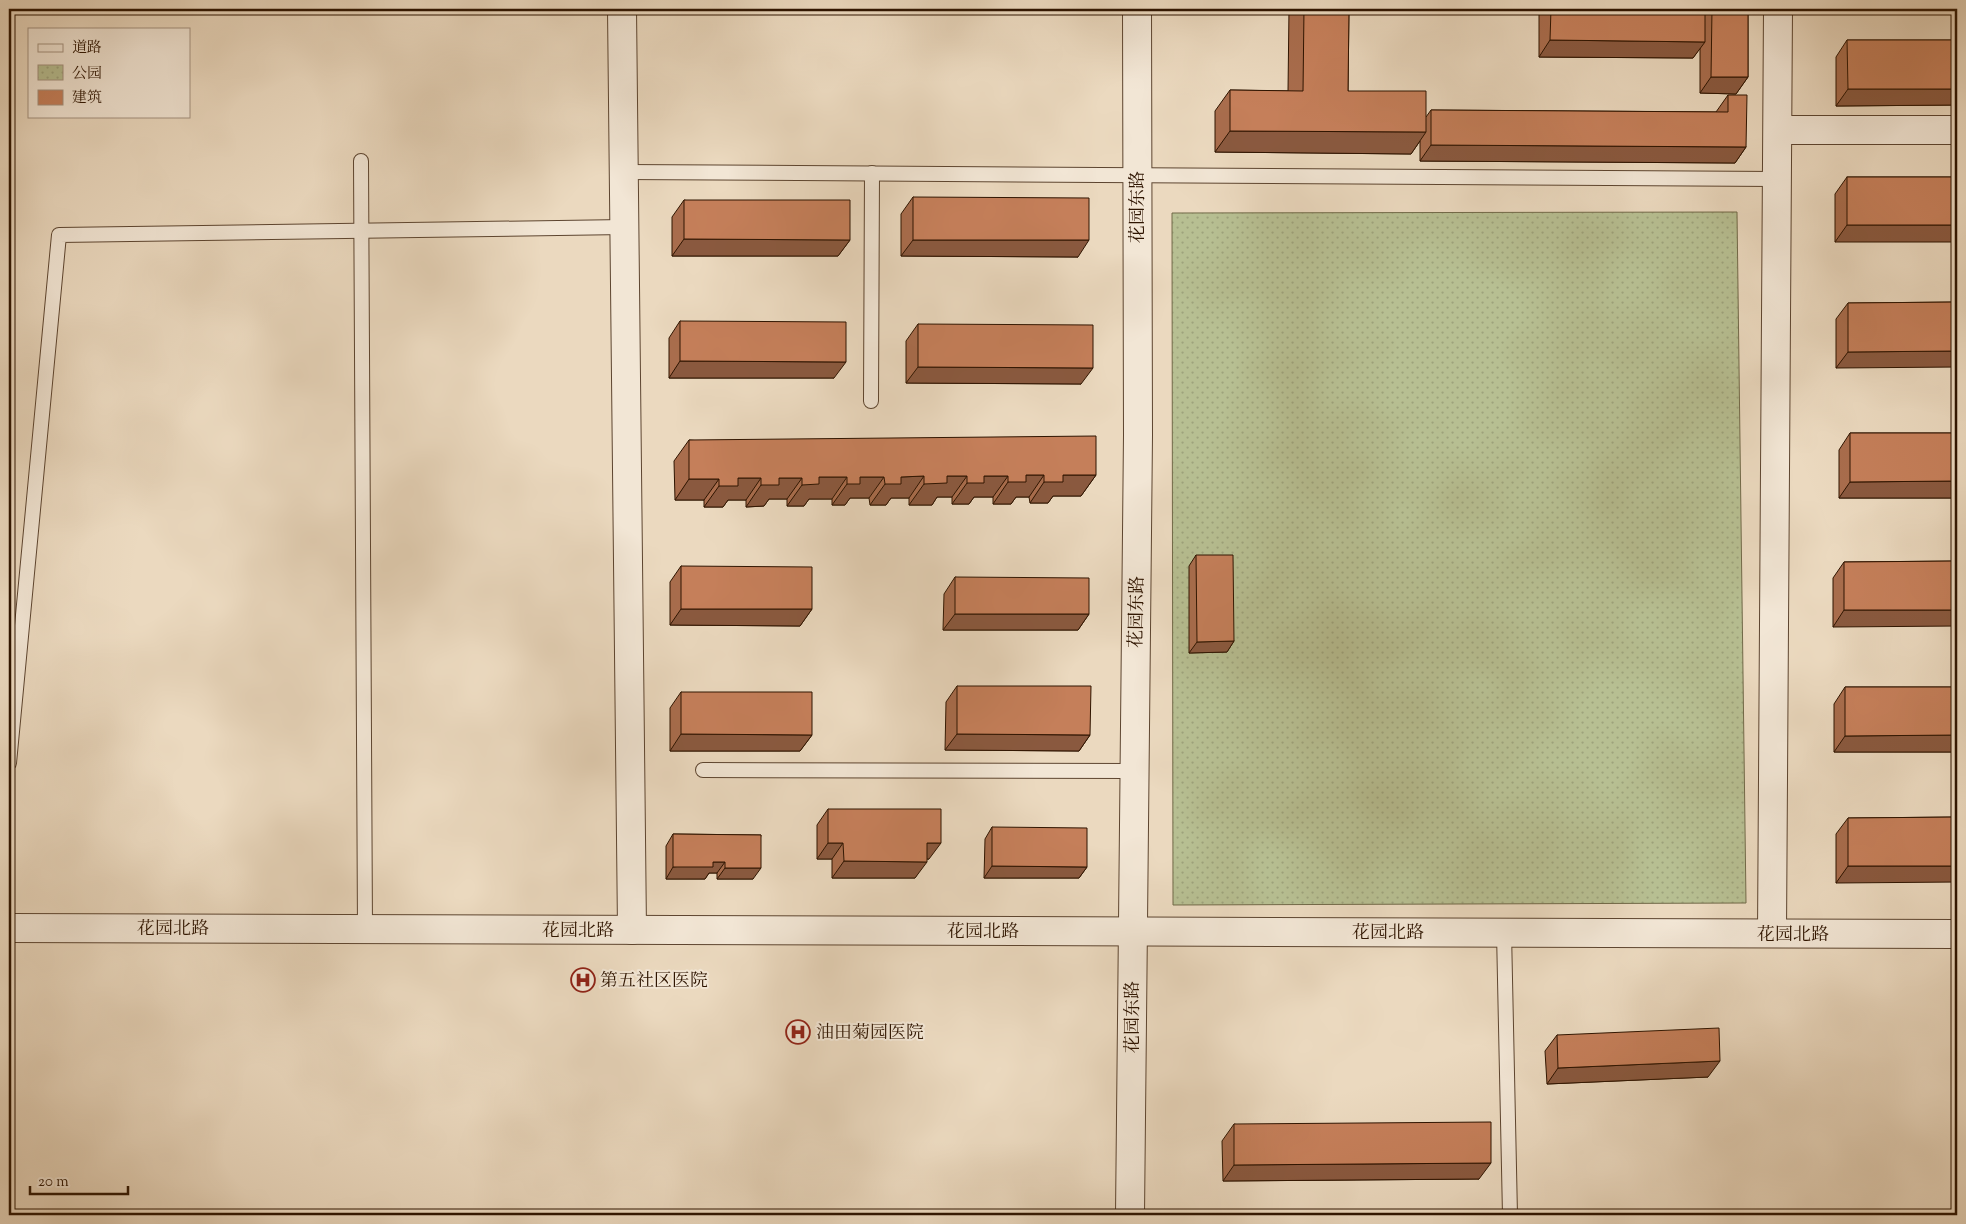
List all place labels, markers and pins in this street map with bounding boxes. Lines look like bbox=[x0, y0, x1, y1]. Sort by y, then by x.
hospital icon: 第五社区医院 bbox=[570, 967, 596, 993]
place label: 第五社区医院 bbox=[600, 969, 708, 995]
hospital icon: 油田菊园医院 bbox=[785, 1019, 811, 1045]
place label: 油田菊园医院 bbox=[816, 1021, 924, 1047]

